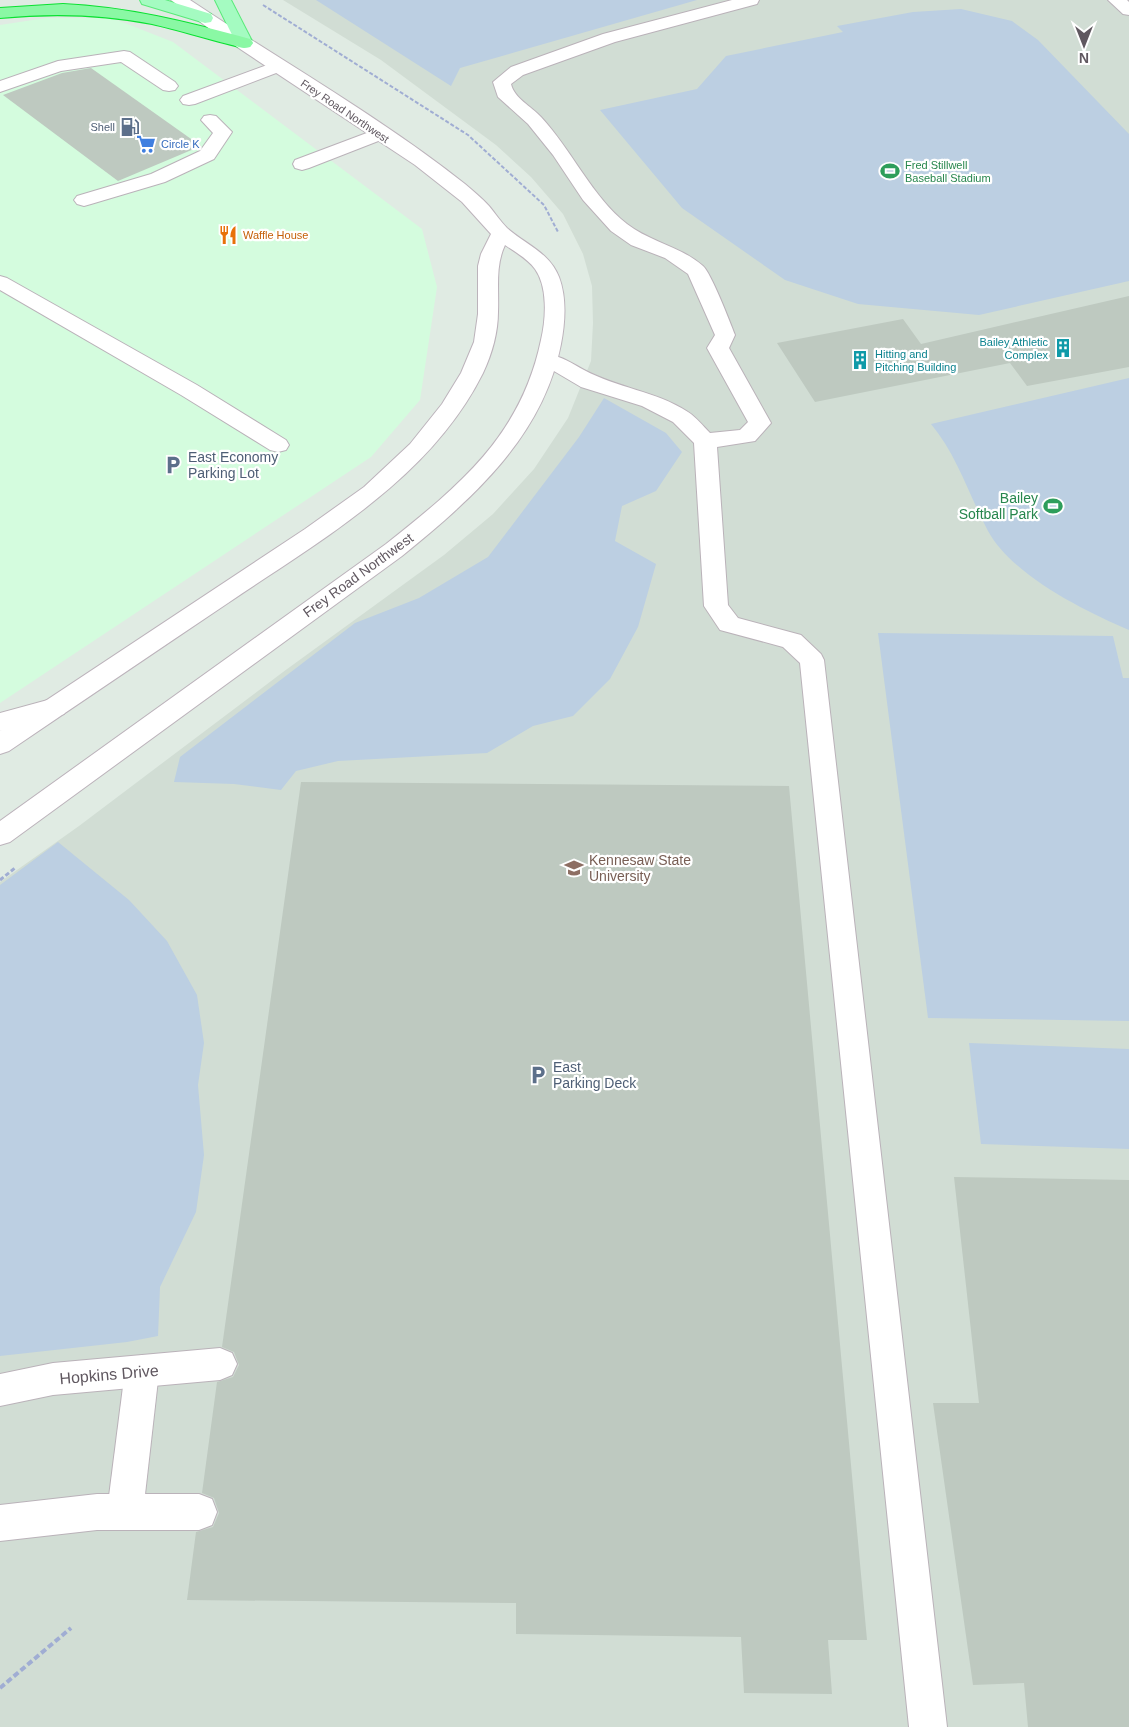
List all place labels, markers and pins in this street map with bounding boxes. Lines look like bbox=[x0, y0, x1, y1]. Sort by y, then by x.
fuel station icon: Shell bbox=[119, 116, 141, 138]
place label: Shell bbox=[91, 121, 115, 133]
supermarket icon: Circle K bbox=[135, 133, 157, 155]
place label: Circle K bbox=[161, 138, 200, 150]
place label: Fred Stillwell Baseball Stadium bbox=[905, 159, 991, 184]
sports icon: Fred Stillwell Baseball Stadium bbox=[879, 160, 901, 182]
restaurant icon: Waffle House bbox=[217, 224, 239, 246]
place label: Waffle House bbox=[243, 229, 308, 241]
place label: Bailey Athletic Complex bbox=[980, 336, 1048, 361]
building icon: Bailey Athletic Complex bbox=[1052, 337, 1074, 359]
place label: Hitting and Pitching Building bbox=[875, 348, 956, 373]
building icon: Hitting and Pitching Building bbox=[849, 349, 871, 371]
place label: East Economy Parking Lot bbox=[188, 449, 278, 481]
parking icon: East Economy Parking Lot bbox=[162, 454, 184, 476]
place label: Bailey Softball Park bbox=[959, 490, 1039, 522]
sports icon: Bailey Softball Park bbox=[1042, 495, 1064, 517]
place label: Kennesaw State University bbox=[589, 852, 691, 884]
school or university icon: Kennesaw State University bbox=[563, 857, 585, 879]
place label: East Parking Deck bbox=[553, 1059, 637, 1091]
parking icon: East Parking Deck bbox=[527, 1064, 549, 1086]

